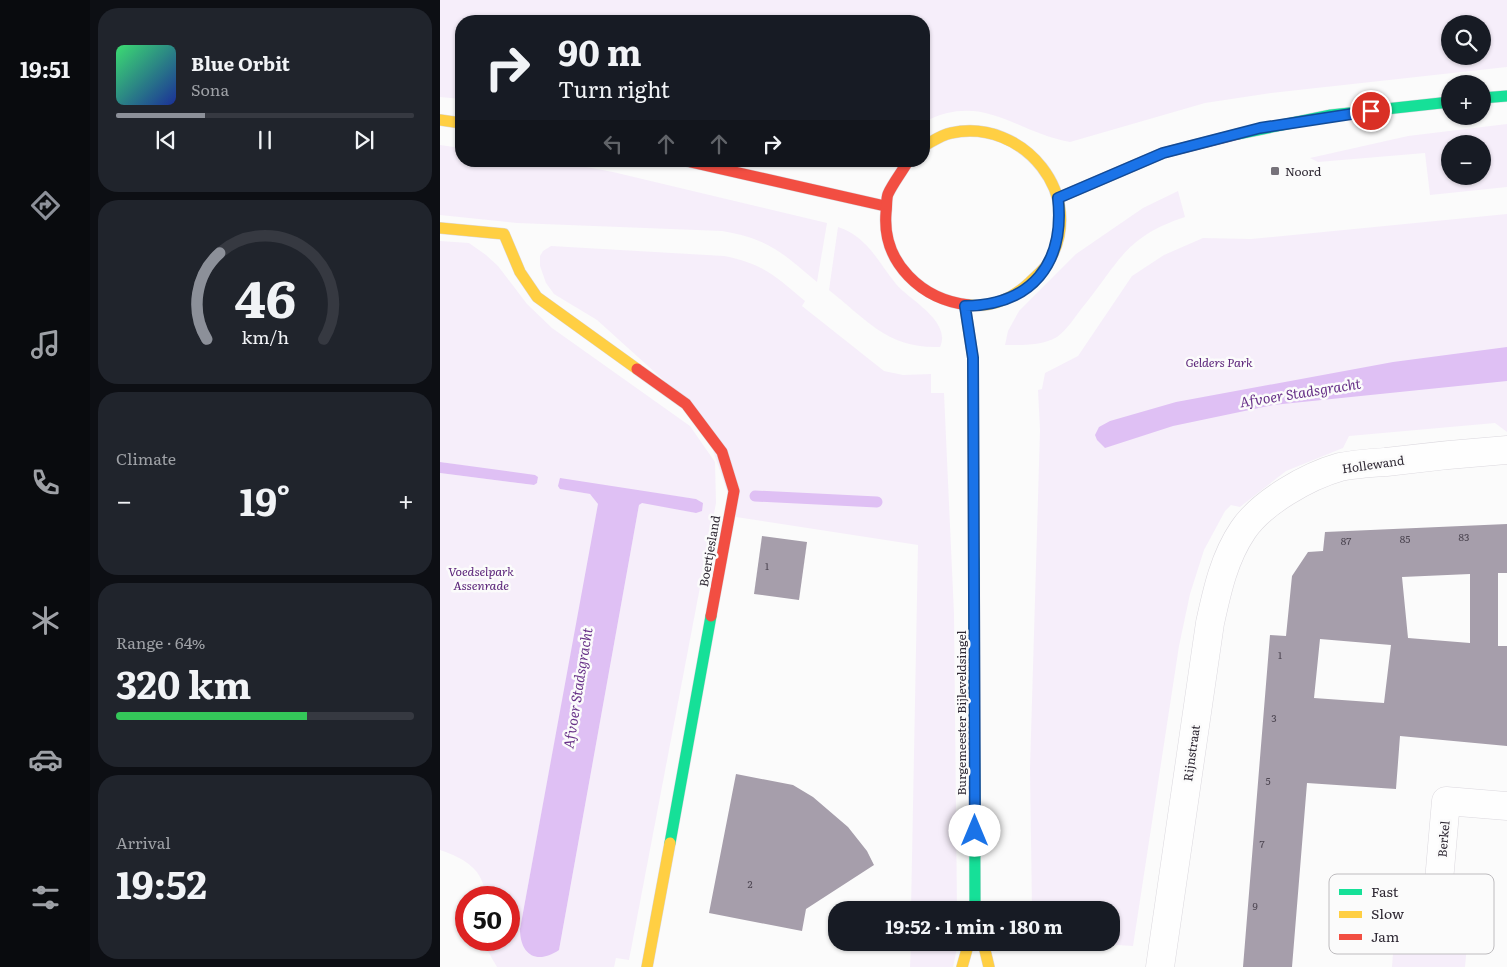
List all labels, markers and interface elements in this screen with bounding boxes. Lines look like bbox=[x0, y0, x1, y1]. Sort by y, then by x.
map controls bbox=[1441, 15, 1491, 185]
button: search bbox=[1441, 15, 1491, 65]
text: 90 m bbox=[558, 25, 642, 77]
icon: right bbox=[475, 35, 540, 100]
text: Blue Orbit bbox=[191, 49, 290, 77]
text: 19:51 bbox=[20, 52, 70, 85]
text: Turn right bbox=[558, 72, 670, 105]
button: + bbox=[1441, 75, 1491, 125]
text: Sona bbox=[191, 77, 229, 101]
pin bbox=[1350, 90, 1392, 132]
icon: arrive bbox=[1357, 97, 1385, 125]
icon: previous bbox=[152, 126, 180, 154]
icon: pause bbox=[251, 126, 279, 154]
icon: next bbox=[350, 126, 378, 154]
icon: left bbox=[599, 130, 627, 158]
icon: ahead bbox=[652, 130, 680, 158]
icon: ahead bbox=[705, 130, 733, 158]
icon: right bbox=[758, 130, 786, 158]
button: − bbox=[1441, 135, 1491, 185]
place label: Noord bbox=[1285, 162, 1322, 180]
marker: Noord bbox=[1269, 165, 1281, 177]
icon: directions bbox=[28, 188, 63, 223]
text: 46 bbox=[234, 257, 296, 334]
text: km/h bbox=[241, 323, 289, 350]
icon: music bbox=[28, 327, 63, 362]
park label: Gelders Park bbox=[1185, 353, 1253, 371]
water label: Afvoer Stadsgracht bbox=[1238, 372, 1362, 411]
text: Climate bbox=[116, 446, 176, 470]
street label: Hollewand bbox=[1341, 451, 1406, 477]
icon: phone bbox=[28, 465, 63, 500]
text: 19° bbox=[240, 471, 291, 528]
text: − bbox=[116, 478, 132, 520]
text: + bbox=[398, 478, 414, 520]
street label: Boertjesland bbox=[694, 513, 724, 588]
house number: 83 bbox=[1459, 529, 1469, 544]
house number: 85 bbox=[1400, 531, 1410, 546]
house number: 87 bbox=[1341, 533, 1351, 548]
house number: 1 bbox=[765, 558, 769, 573]
park label: Voedselpark Assenrade bbox=[448, 562, 514, 594]
icon: climate bbox=[28, 603, 63, 638]
water label: Afvoer Stadsgracht bbox=[558, 626, 597, 750]
text: Range · 64% bbox=[116, 630, 205, 654]
street label: Burgemeester Bijleveldsingel bbox=[952, 630, 970, 796]
house number: 1 bbox=[1278, 647, 1282, 662]
text: 320 km bbox=[116, 654, 251, 711]
house number: 3 bbox=[1271, 710, 1277, 725]
street label: Rijnstraat bbox=[1178, 723, 1204, 783]
icon: car bbox=[28, 742, 63, 777]
house number: 5 bbox=[1265, 773, 1271, 788]
position arrow bbox=[948, 804, 1000, 856]
street label: Berkel bbox=[1432, 820, 1454, 858]
text: Arrival bbox=[116, 830, 171, 854]
house number: 7 bbox=[1259, 836, 1265, 851]
text: 19:52 bbox=[116, 854, 207, 911]
legend bbox=[1329, 874, 1494, 954]
house number: 2 bbox=[747, 876, 753, 891]
icon: filters bbox=[28, 880, 63, 915]
text: Fast bbox=[1371, 881, 1399, 901]
speed limit sign: 50 bbox=[455, 886, 520, 951]
house number: 9 bbox=[1252, 898, 1258, 913]
text: Slow bbox=[1371, 903, 1404, 923]
text: 19:52 · 1 min · 180 m bbox=[885, 912, 1063, 940]
text: Jam bbox=[1371, 926, 1400, 946]

